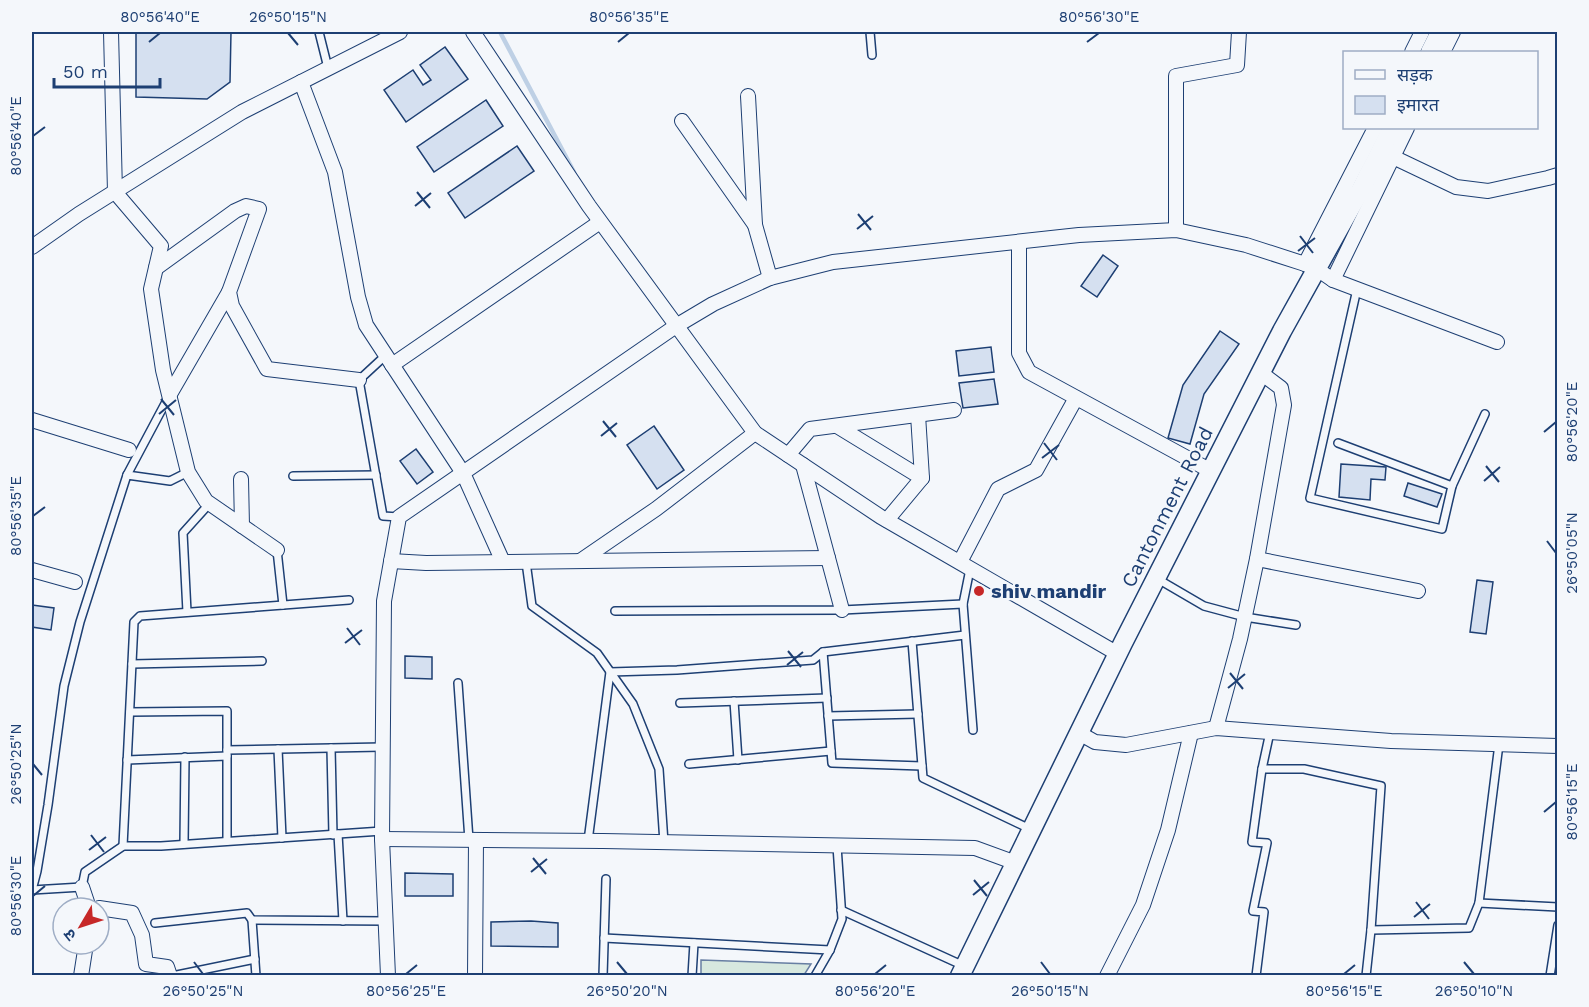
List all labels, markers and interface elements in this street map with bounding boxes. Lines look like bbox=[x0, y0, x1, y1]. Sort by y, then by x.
text: 80°56'40"E bbox=[120, 8, 200, 26]
text: 26°50'15"N bbox=[249, 8, 327, 26]
text: 80°56'35"E bbox=[589, 8, 669, 26]
text: 80°56'30"E bbox=[1059, 8, 1139, 26]
scale bar bbox=[54, 51, 160, 89]
legend bbox=[1343, 51, 1538, 129]
text: 50 m bbox=[63, 61, 108, 82]
text: सड़क bbox=[1397, 64, 1434, 85]
text: इमारत bbox=[1397, 94, 1440, 115]
text: 80°56'40"E bbox=[7, 96, 25, 176]
text: 80°56'20"E bbox=[1563, 382, 1581, 462]
street label: Cantonment Road bbox=[1116, 423, 1218, 591]
text: 80°56'35"E bbox=[7, 476, 25, 556]
text: 26°50'05"N bbox=[1563, 512, 1581, 594]
place label: shiv mandir bbox=[991, 579, 1107, 603]
marker: shiv mandir bbox=[972, 584, 986, 598]
text: 26°50'25"N bbox=[7, 724, 25, 804]
text: 80°56'15"E bbox=[1563, 763, 1581, 841]
text: 80°56'30"E bbox=[7, 856, 25, 936]
north arrow bbox=[51, 896, 111, 956]
text: उ bbox=[59, 925, 80, 945]
text: 26°50'25"N bbox=[163, 982, 243, 1000]
text: 80°56'25"E bbox=[366, 982, 446, 1000]
text: 26°50'20"N bbox=[586, 982, 668, 1000]
text: 80°56'20"E bbox=[835, 982, 915, 1000]
text: 26°50'15"N bbox=[1011, 982, 1089, 1000]
text: 80°56'15"E bbox=[1305, 982, 1383, 1000]
text: 26°50'10"N bbox=[1435, 982, 1513, 1000]

